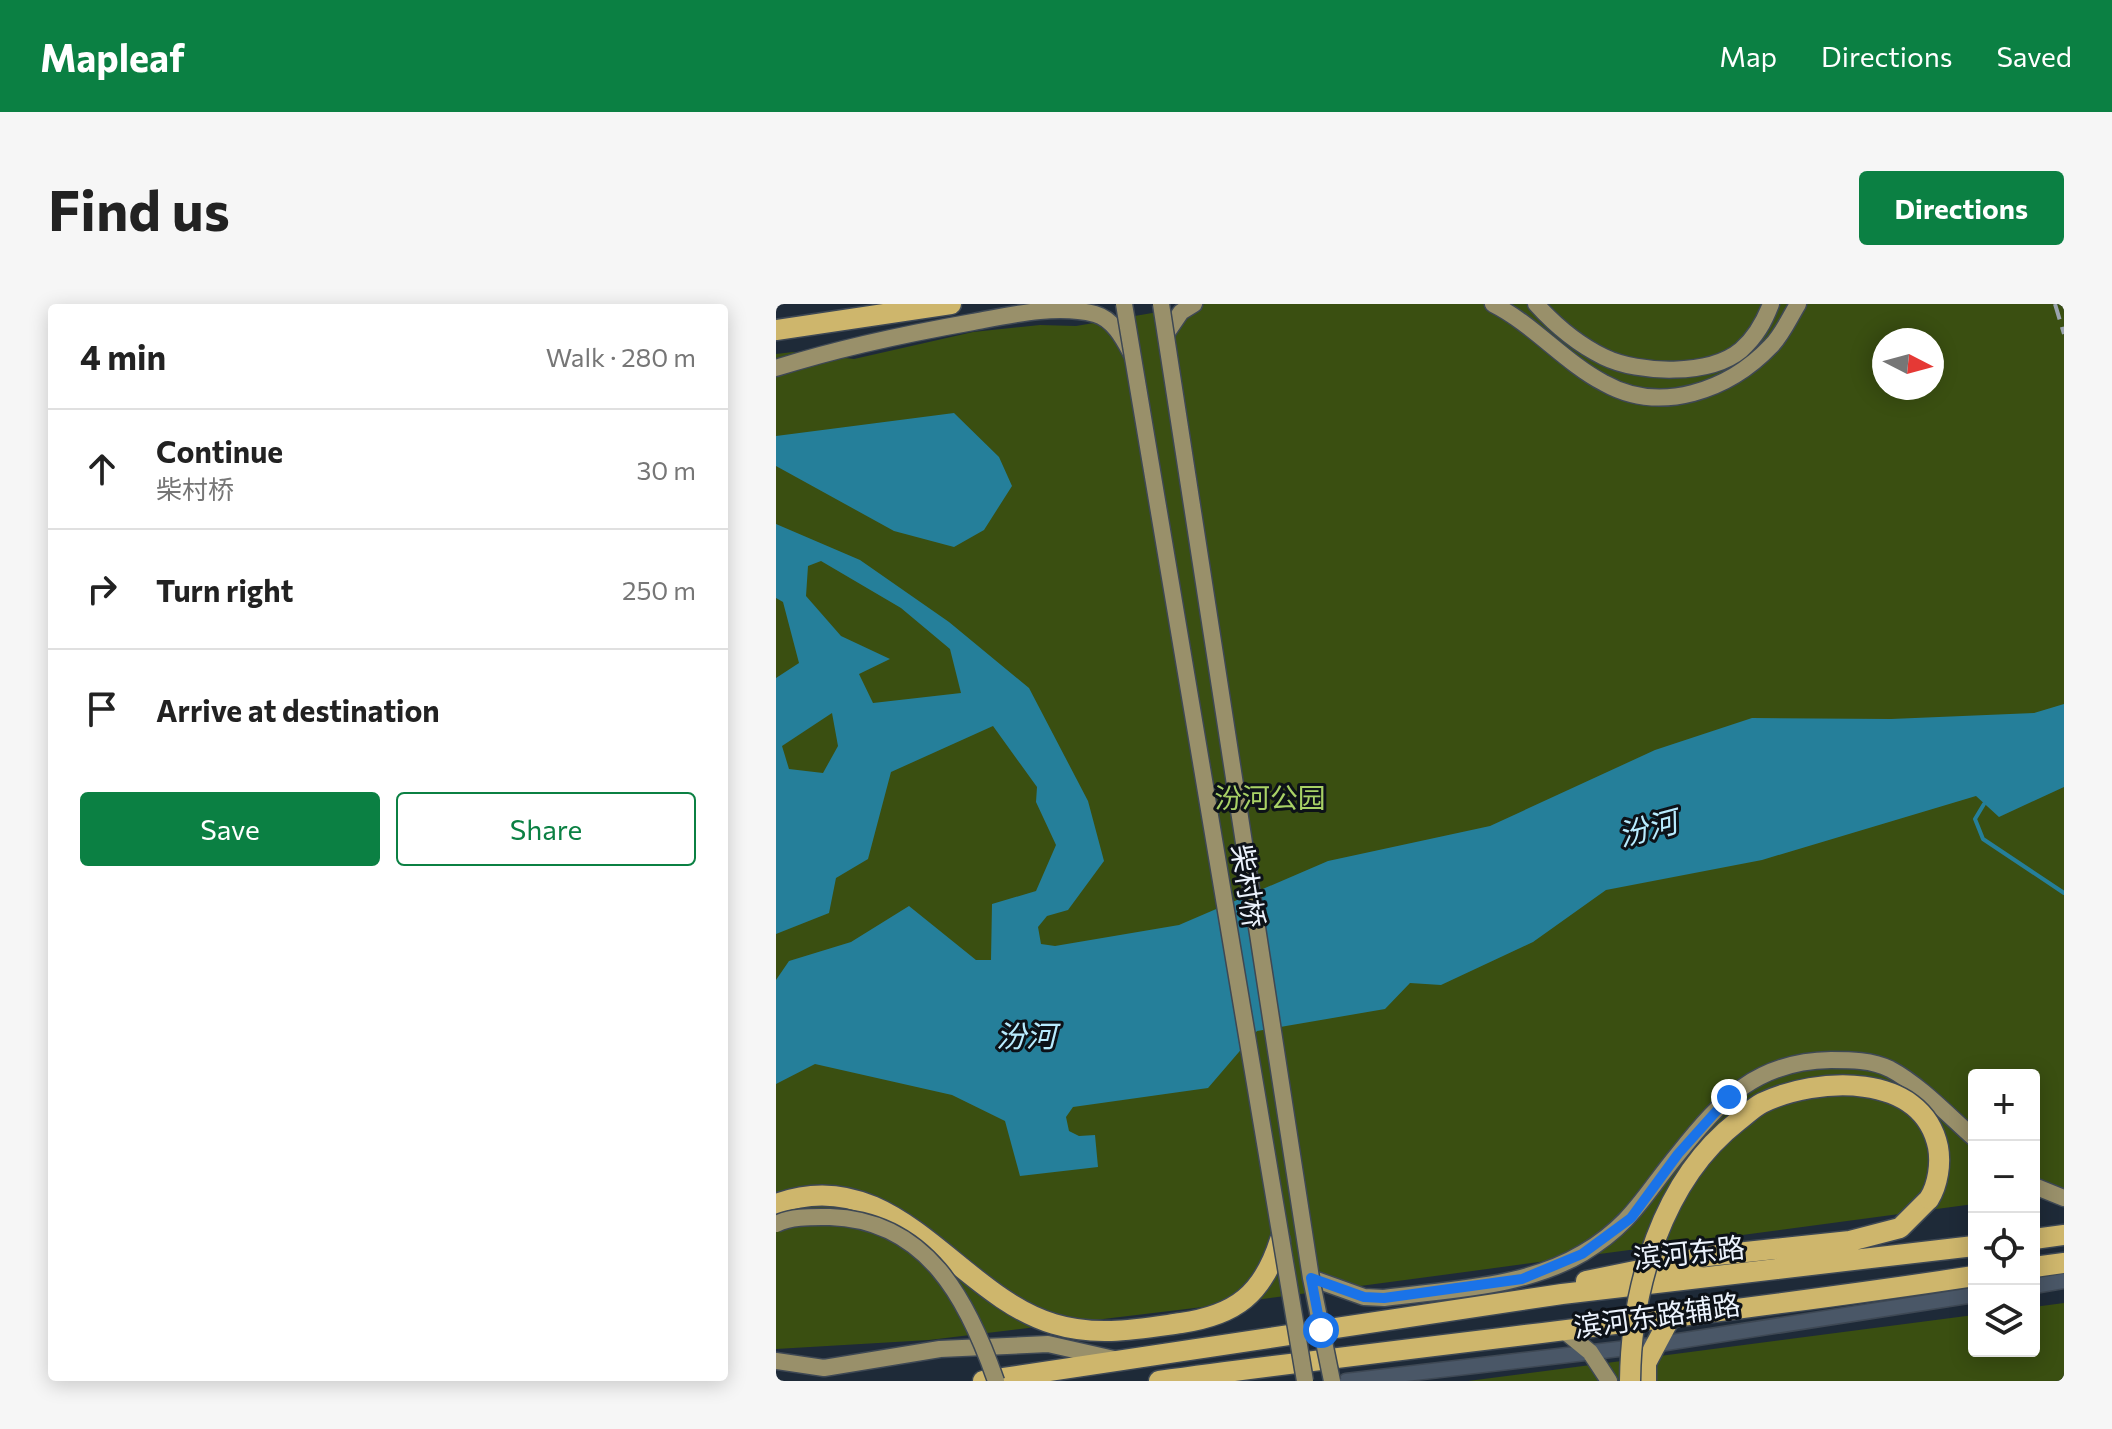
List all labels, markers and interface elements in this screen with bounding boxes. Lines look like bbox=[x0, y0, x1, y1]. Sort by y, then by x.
text: Mapleaf bbox=[40, 33, 185, 80]
text: Map bbox=[1719, 39, 1777, 73]
text: Directions bbox=[1821, 39, 1952, 73]
text: Saved bbox=[1996, 39, 2072, 73]
button: Directions bbox=[1859, 171, 2064, 245]
text: Find us bbox=[48, 174, 230, 243]
north arrow bbox=[1872, 328, 1944, 400]
text: 4 min bbox=[80, 335, 166, 377]
text: Walk · 280 m bbox=[546, 341, 696, 372]
text: Continue bbox=[156, 432, 283, 469]
icon: ahead bbox=[80, 447, 124, 491]
text: 30 m bbox=[637, 454, 696, 485]
text: 柴村桥 bbox=[156, 473, 234, 504]
icon: right bbox=[80, 567, 124, 611]
text: Turn right bbox=[156, 571, 293, 608]
text: 250 m bbox=[622, 574, 696, 605]
icon: arrive bbox=[80, 687, 124, 731]
text: Arrive at destination bbox=[156, 691, 440, 728]
park label: 汾河公园 bbox=[1214, 780, 1326, 814]
button: Save bbox=[80, 792, 380, 866]
button: Share bbox=[396, 792, 696, 866]
water label: 汾河 bbox=[1614, 800, 1686, 852]
street label: 柴村桥 bbox=[1226, 842, 1272, 930]
water label: 汾河 bbox=[996, 1016, 1061, 1053]
map controls bbox=[1968, 1069, 2040, 1357]
button: + bbox=[1968, 1069, 2040, 1141]
route end bbox=[1711, 1079, 1747, 1115]
button: − bbox=[1968, 1141, 2040, 1213]
button: locate bbox=[1968, 1213, 2040, 1285]
street label: 滨河东路 bbox=[1631, 1229, 1746, 1275]
button: layers bbox=[1968, 1285, 2040, 1357]
street label: 滨河东路辅路 bbox=[1571, 1286, 1742, 1344]
route start bbox=[1303, 1312, 1339, 1348]

